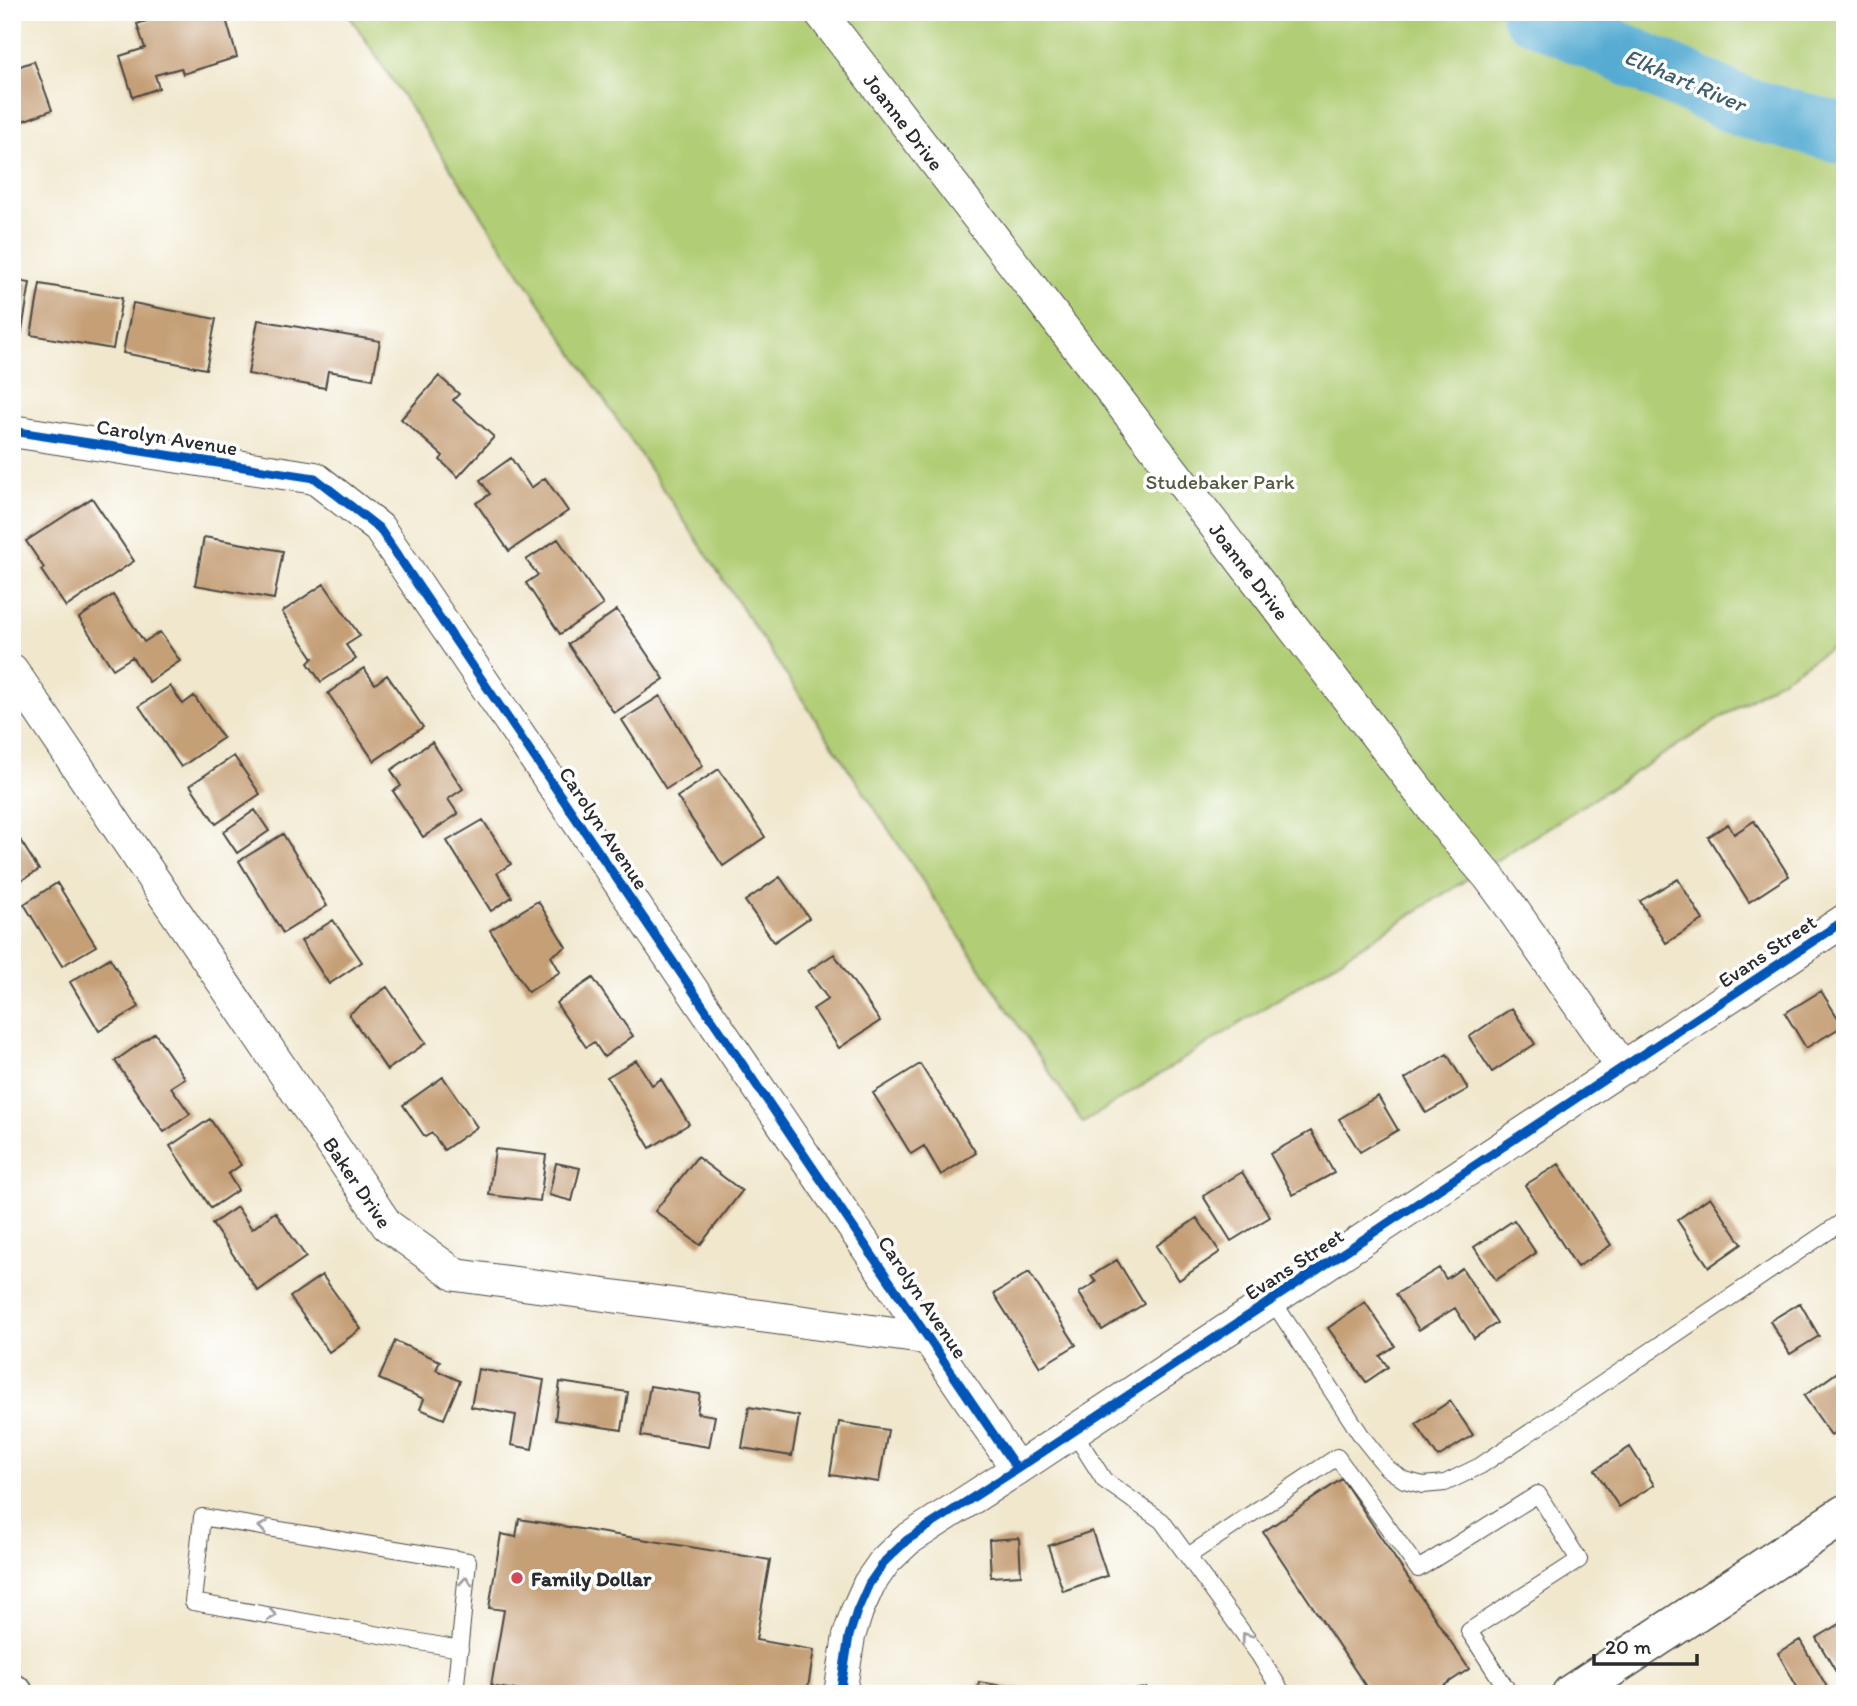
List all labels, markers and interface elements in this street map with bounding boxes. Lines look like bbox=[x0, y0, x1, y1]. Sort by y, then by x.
water label: Elkhart River bbox=[1620, 42, 1752, 119]
street label: Joanne Drive bbox=[859, 68, 949, 175]
street label: Carolyn Avenue bbox=[95, 414, 239, 460]
park label: Studebaker Park bbox=[1145, 469, 1295, 494]
street label: Joanne Drive bbox=[1204, 517, 1295, 625]
street label: Carolyn Avenue bbox=[554, 762, 654, 894]
street label: Evans Street bbox=[1713, 909, 1821, 993]
street label: Baker Drive bbox=[318, 1132, 398, 1232]
street label: Evans Street bbox=[1240, 1223, 1348, 1305]
street label: Carolyn Avenue bbox=[873, 1231, 973, 1363]
one-way arrow bbox=[257, 1520, 269, 1535]
place label: Family Dollar bbox=[531, 1566, 652, 1592]
marker: Family Dollar bbox=[509, 1570, 525, 1586]
one-way arrow bbox=[458, 1575, 473, 1586]
one-way arrow bbox=[265, 1607, 277, 1622]
scale bar bbox=[1594, 1622, 1698, 1666]
one-way arrow bbox=[1242, 1632, 1254, 1644]
text: 20 m bbox=[1605, 1634, 1652, 1659]

